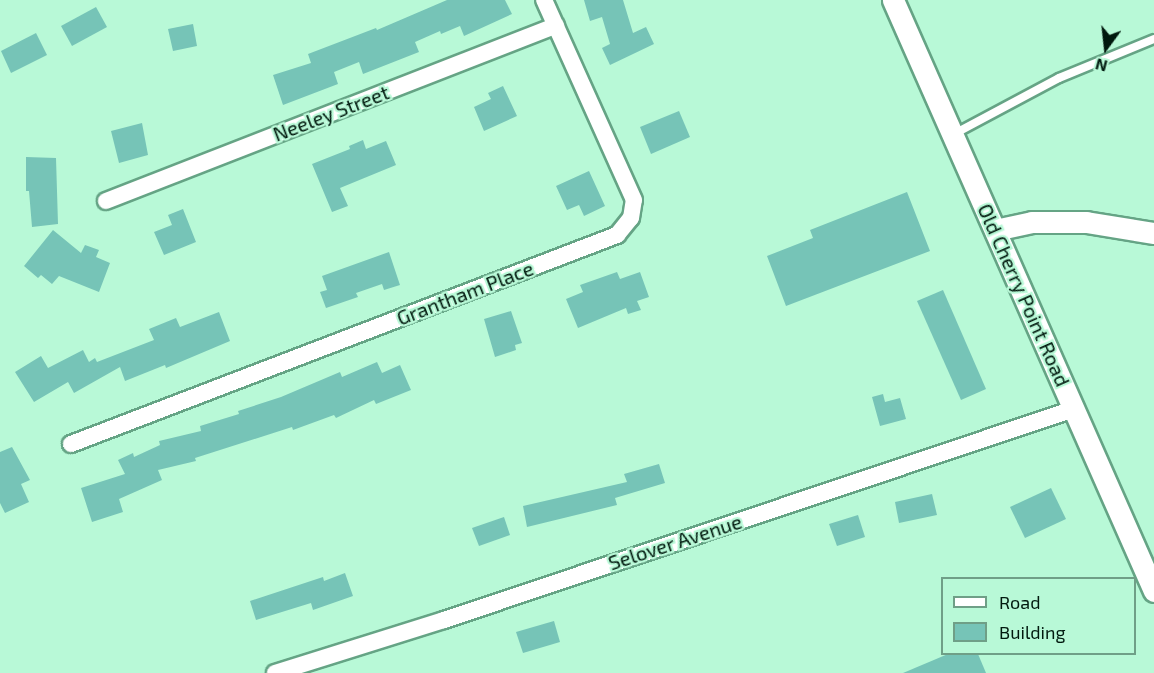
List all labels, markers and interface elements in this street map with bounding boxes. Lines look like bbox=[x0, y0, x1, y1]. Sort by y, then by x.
north arrow bbox=[1076, 18, 1136, 78]
text: N bbox=[1093, 55, 1109, 77]
street label: Neeley Street bbox=[269, 80, 393, 146]
street label: Old Cherry Point Road bbox=[973, 200, 1075, 390]
street label: Grantham Place bbox=[393, 256, 537, 330]
street label: Selover Avenue bbox=[605, 509, 745, 575]
legend bbox=[941, 577, 1136, 655]
text: Road bbox=[999, 591, 1040, 613]
text: Building bbox=[999, 621, 1066, 643]

